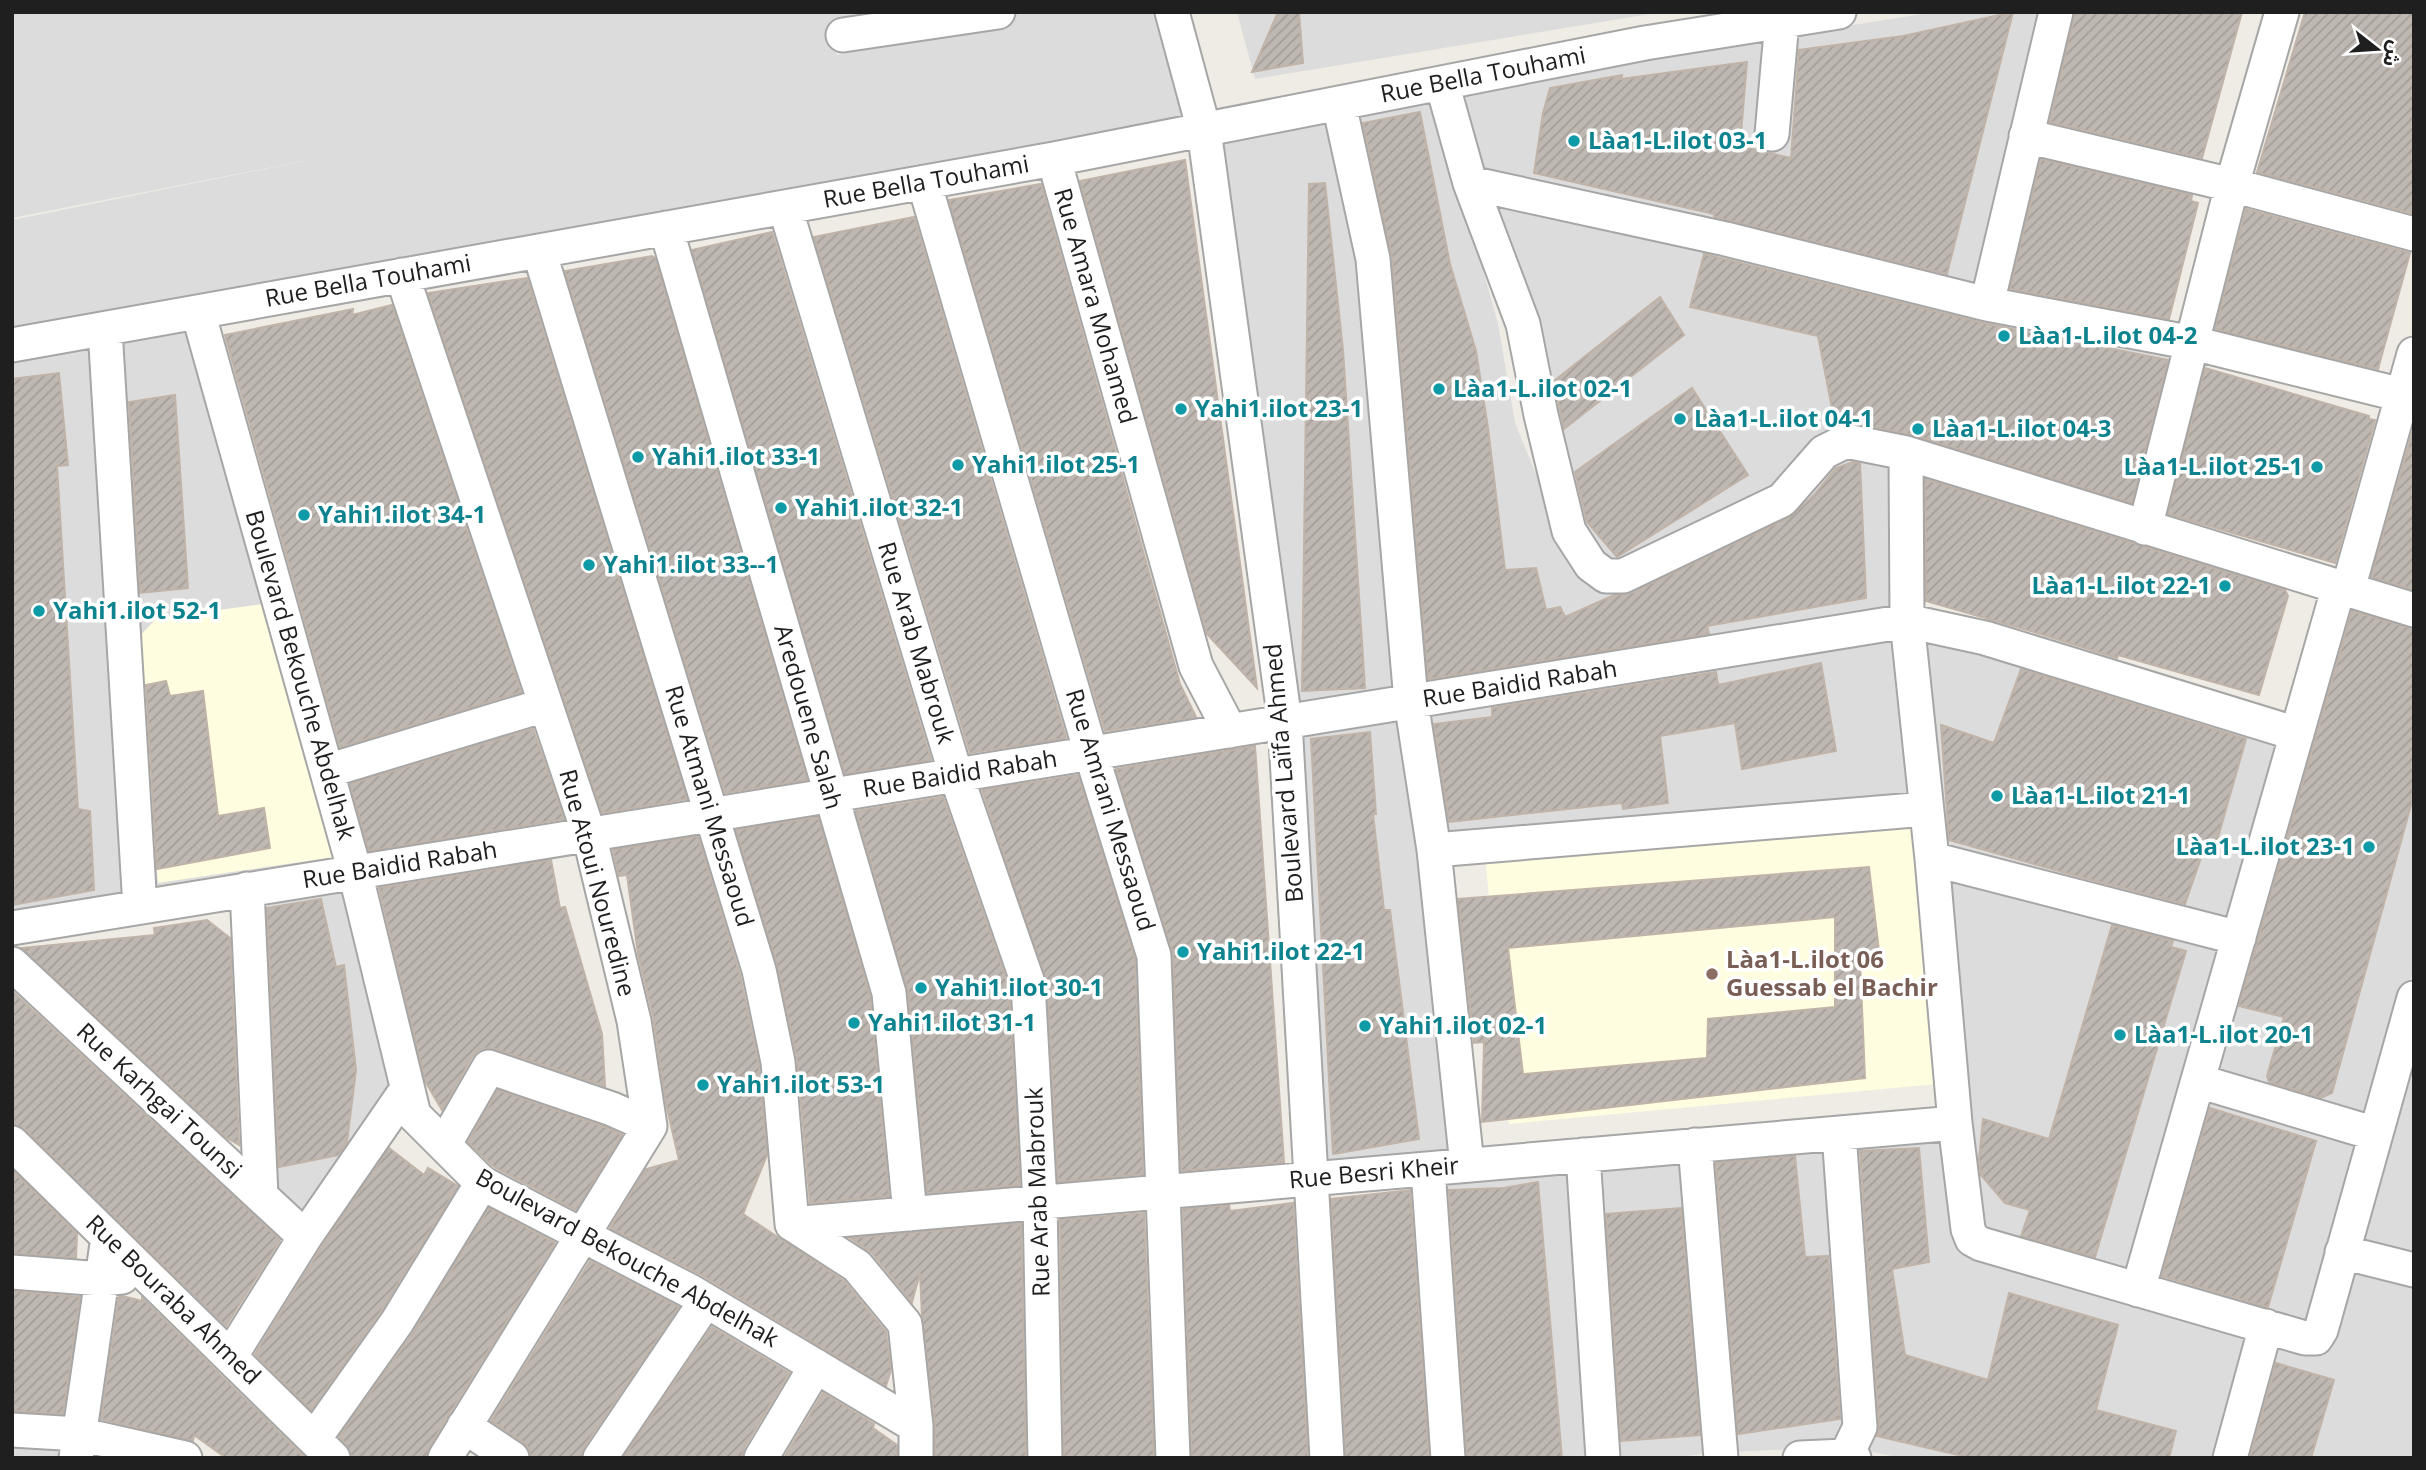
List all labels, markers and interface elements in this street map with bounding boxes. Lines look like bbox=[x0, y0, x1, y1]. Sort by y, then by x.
north arrow bbox=[2342, 14, 2412, 84]
street label: Rue Bella Touhami bbox=[1377, 37, 1588, 110]
text: ش bbox=[2377, 38, 2409, 70]
place label: Làa1-L.ilot 03-1 bbox=[1588, 123, 1767, 156]
marker: Làa1-L.ilot 03-1 bbox=[1566, 133, 1582, 149]
street label: Rue Bella Touhami bbox=[820, 146, 1031, 215]
street label: Rue Amara Mohamed bbox=[1047, 184, 1146, 427]
street label: Rue Bella Touhami bbox=[262, 245, 473, 314]
place label: Làa1-L.ilot 04-2 bbox=[2018, 318, 2197, 351]
marker: Làa1-L.ilot 04-2 bbox=[1996, 328, 2012, 344]
place label: Làa1-L.ilot 02-1 bbox=[1453, 371, 1632, 404]
marker: Làa1-L.ilot 02-1 bbox=[1431, 381, 1447, 397]
place label: Yahi1.ilot 23-1 bbox=[1195, 391, 1363, 424]
marker: Yahi1.ilot 23-1 bbox=[1173, 401, 1189, 417]
place label: Làa1-L.ilot 04-1 bbox=[1694, 401, 1873, 434]
marker: Làa1-L.ilot 04-1 bbox=[1672, 411, 1688, 427]
place label: Làa1-L.ilot 04-3 bbox=[1932, 411, 2111, 444]
marker: Làa1-L.ilot 04-3 bbox=[1910, 421, 1926, 437]
place label: Yahi1.ilot 33-1 bbox=[652, 439, 820, 472]
place label: Yahi1.ilot 25-1 bbox=[972, 447, 1140, 480]
marker: Yahi1.ilot 33-1 bbox=[630, 449, 646, 465]
place label: Làa1-L.ilot 25-1 bbox=[2124, 449, 2303, 482]
marker: Yahi1.ilot 25-1 bbox=[950, 457, 966, 473]
marker: Làa1-L.ilot 25-1 bbox=[2309, 459, 2325, 475]
place label: Yahi1.ilot 32-1 bbox=[795, 490, 963, 523]
place label: Yahi1.ilot 34-1 bbox=[318, 497, 486, 530]
marker: Yahi1.ilot 32-1 bbox=[773, 500, 789, 516]
street label: Boulevard Bekouche Abdelhak bbox=[238, 506, 364, 844]
marker: Yahi1.ilot 34-1 bbox=[296, 507, 312, 523]
street label: Rue Arab Mabrouk bbox=[871, 537, 964, 748]
place label: Yahi1.ilot 33--1 bbox=[603, 547, 779, 580]
marker: Yahi1.ilot 33--1 bbox=[581, 557, 597, 573]
place label: Làa1-L.ilot 22-1 bbox=[2032, 568, 2211, 601]
marker: Làa1-L.ilot 22-1 bbox=[2217, 578, 2233, 594]
place label: Yahi1.ilot 52-1 bbox=[53, 593, 221, 626]
marker: Yahi1.ilot 52-1 bbox=[31, 603, 47, 619]
street label: Aredouene Salah bbox=[767, 620, 852, 813]
street label: Boulevard Laïfa Ahmed bbox=[1255, 642, 1310, 904]
street label: Rue Baidid Rabah bbox=[1420, 651, 1619, 714]
street label: Rue Atmani Messaoud bbox=[658, 681, 763, 930]
street label: Rue Amrani Messaoud bbox=[1059, 684, 1164, 935]
street label: Rue Baidid Rabah bbox=[860, 741, 1059, 804]
street label: Rue Atoui Nouredine bbox=[552, 765, 645, 1000]
place label: Làa1-L.ilot 21-1 bbox=[2011, 778, 2190, 811]
marker: Làa1-L.ilot 21-1 bbox=[1989, 788, 2005, 804]
place label: Làa1-L.ilot 23-1 bbox=[2176, 829, 2355, 862]
street label: Rue Baidid Rabah bbox=[300, 832, 499, 895]
marker: Làa1-L.ilot 23-1 bbox=[2361, 839, 2377, 855]
place label: Yahi1.ilot 22-1 bbox=[1197, 934, 1365, 967]
place label: Làa1-L.ilot 06 Guessab el Bachir bbox=[1726, 942, 1938, 1003]
marker: Yahi1.ilot 22-1 bbox=[1175, 944, 1191, 960]
marker: Làa1-L.ilot 06 Guessab el Bachir bbox=[1704, 966, 1720, 982]
place label: Yahi1.ilot 30-1 bbox=[935, 970, 1103, 1003]
marker: Yahi1.ilot 30-1 bbox=[913, 980, 929, 996]
place label: Yahi1.ilot 31-1 bbox=[868, 1005, 1036, 1038]
place label: Yahi1.ilot 02-1 bbox=[1379, 1008, 1547, 1041]
street label: Rue Karhgai Tounsi bbox=[70, 1014, 250, 1185]
marker: Yahi1.ilot 31-1 bbox=[846, 1015, 862, 1031]
place label: Làa1-L.ilot 20-1 bbox=[2134, 1017, 2313, 1050]
marker: Yahi1.ilot 02-1 bbox=[1357, 1018, 1373, 1034]
marker: Làa1-L.ilot 20-1 bbox=[2112, 1027, 2128, 1043]
place label: Yahi1.ilot 53-1 bbox=[717, 1067, 885, 1100]
marker: Yahi1.ilot 53-1 bbox=[695, 1077, 711, 1093]
street label: Rue Arab Mabrouk bbox=[1016, 1086, 1057, 1297]
street label: Rue Besri Kheir bbox=[1287, 1148, 1460, 1195]
street label: Boulevard Bekouche Abdelhak bbox=[470, 1159, 785, 1354]
street label: Rue Bouraba Ahmed bbox=[79, 1207, 269, 1391]

